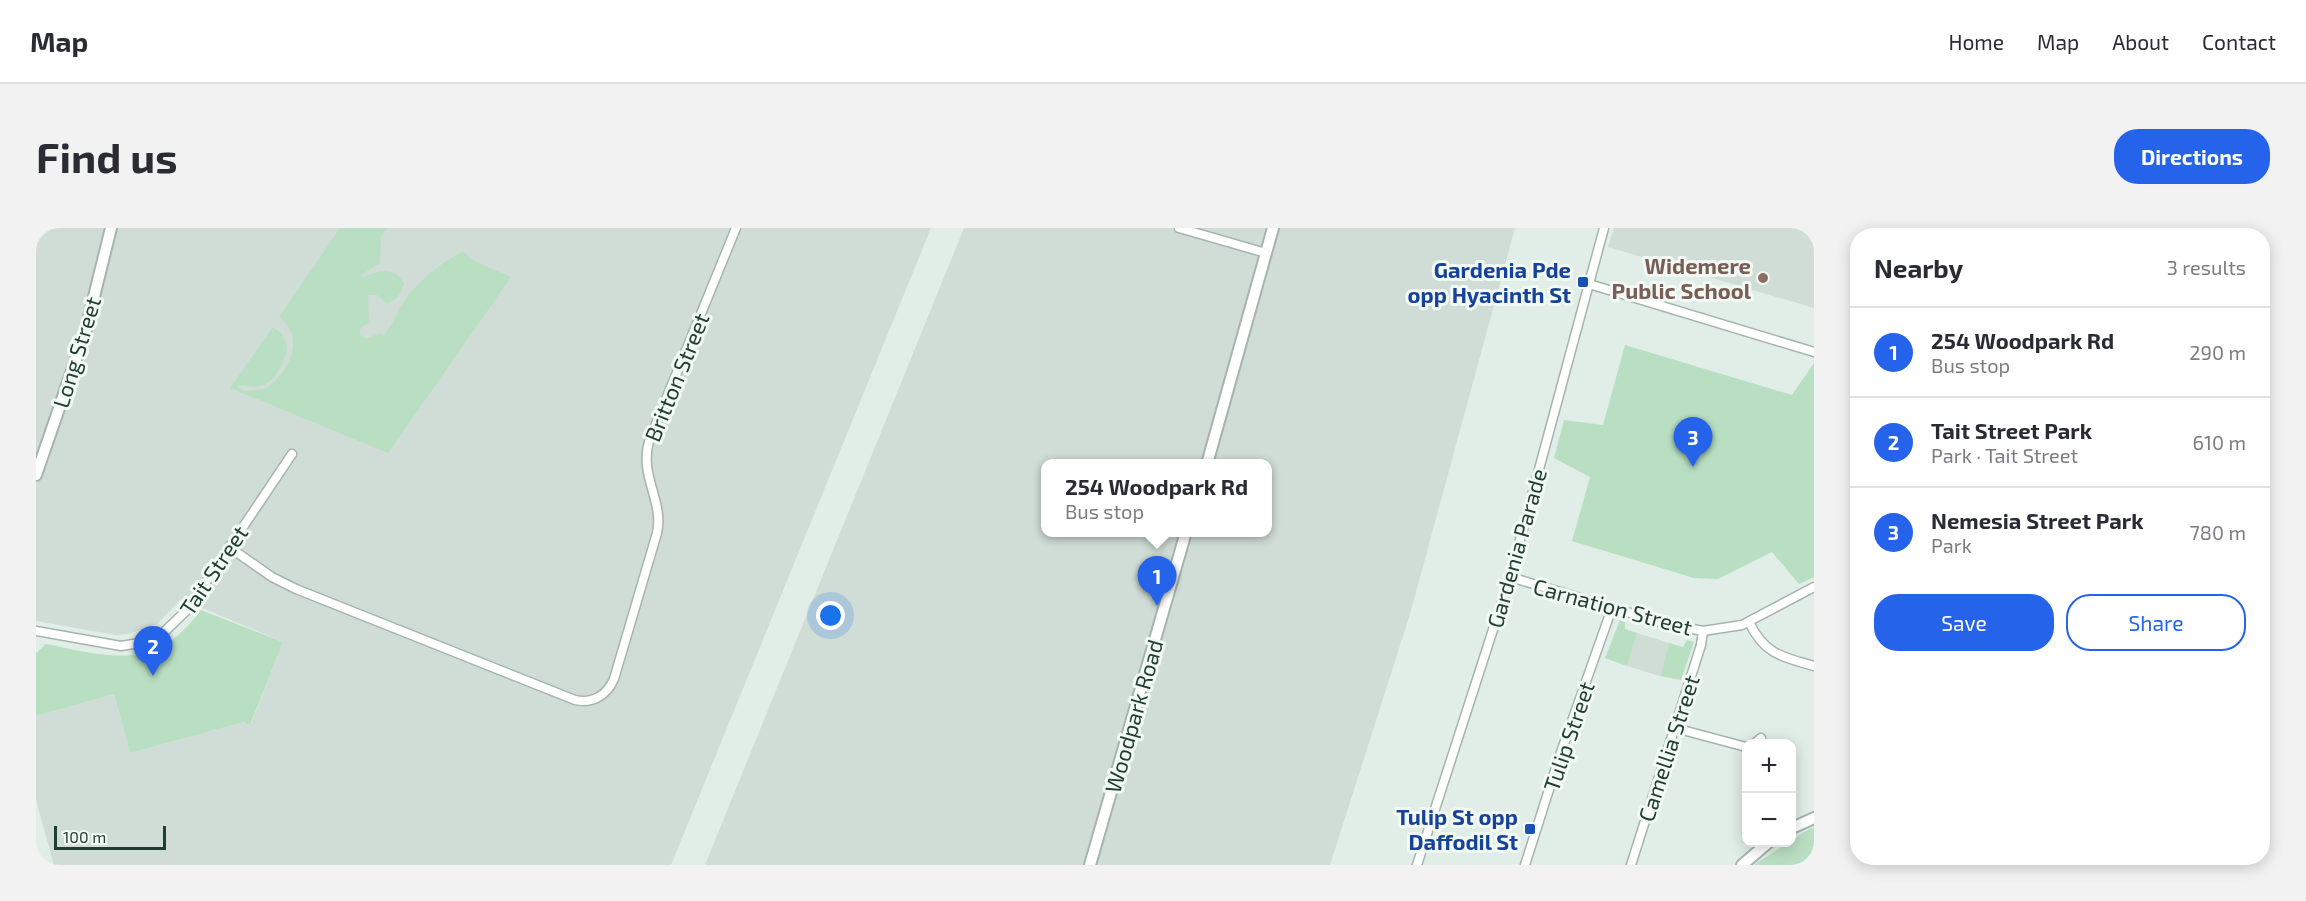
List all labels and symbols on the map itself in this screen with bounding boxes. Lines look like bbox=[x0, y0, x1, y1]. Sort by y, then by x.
place label: Widemere Public School bbox=[1612, 252, 1752, 303]
place label: Gardenia Pde opp Hyacinth St bbox=[1408, 256, 1571, 308]
marker: Widemere Public School bbox=[1756, 271, 1770, 285]
marker: Gardenia Pde opp Hyacinth St bbox=[1576, 275, 1590, 289]
street label: Long Street bbox=[47, 293, 105, 411]
street label: Britton Street bbox=[638, 309, 714, 445]
pin: 3 bbox=[1674, 418, 1712, 467]
street label: Gardenia Parade bbox=[1481, 465, 1551, 631]
street label: Tait Street bbox=[174, 520, 252, 620]
pin: 1 bbox=[1138, 556, 1176, 606]
street label: Carnation Street bbox=[1531, 572, 1695, 640]
your location bbox=[816, 601, 845, 630]
pin: 2 bbox=[134, 626, 172, 676]
street label: Woodpark Road bbox=[1099, 636, 1167, 796]
street label: Camellia Street bbox=[1632, 672, 1704, 824]
street label: Tulip Street bbox=[1537, 678, 1599, 794]
place label: Tulip St opp Daffodil St bbox=[1396, 803, 1518, 854]
marker: Tulip St opp Daffodil St bbox=[1523, 822, 1537, 836]
scale bar bbox=[54, 823, 166, 850]

